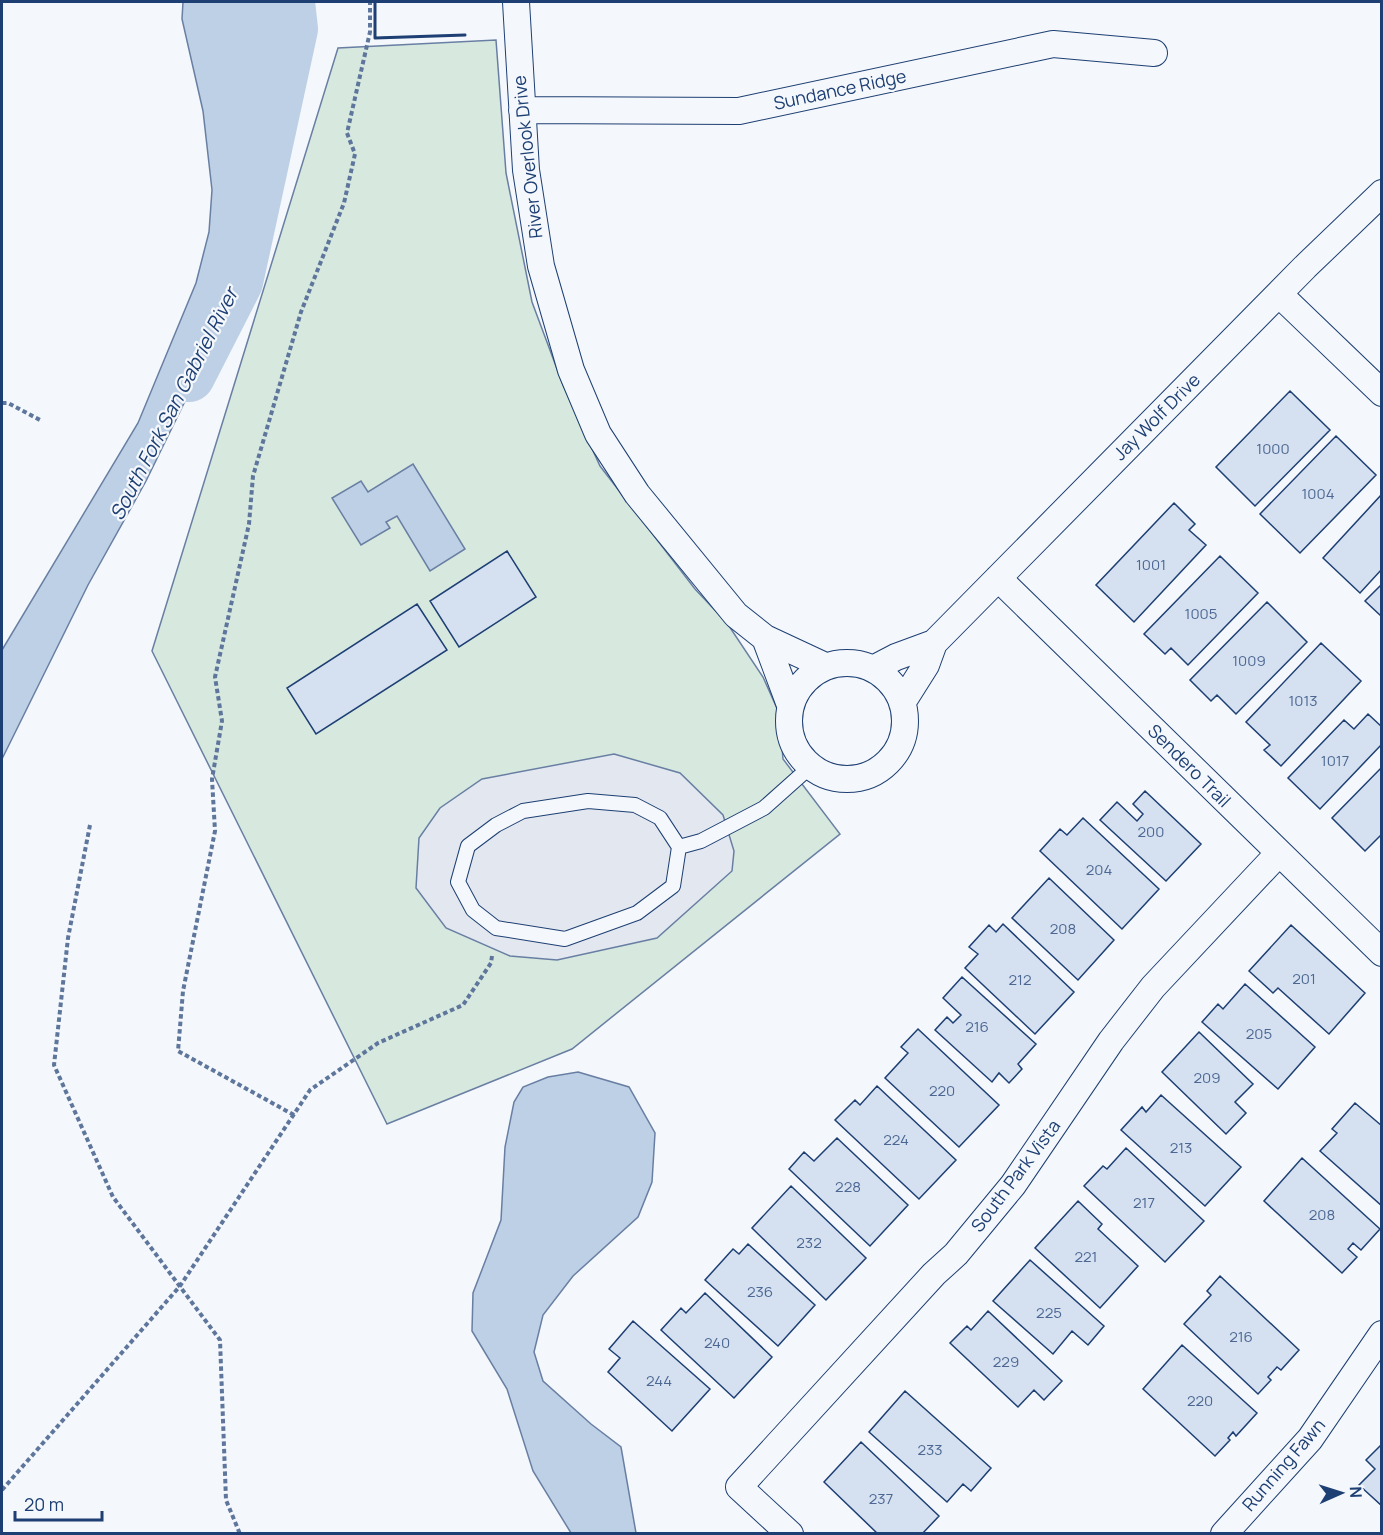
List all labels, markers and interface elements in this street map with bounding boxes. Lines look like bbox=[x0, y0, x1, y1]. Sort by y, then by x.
street label: Sundance Ridge bbox=[771, 63, 908, 115]
street label: River Overlook Drive bbox=[507, 74, 548, 240]
water label: South Fork San Gabriel River bbox=[103, 281, 245, 524]
street label: Jay Wolf Drive bbox=[1108, 368, 1205, 465]
house number: 1000 bbox=[1256, 438, 1290, 459]
house number: 1004 bbox=[1302, 483, 1335, 504]
house number: 1001 bbox=[1136, 554, 1166, 575]
house number: 1005 bbox=[1185, 603, 1217, 624]
house number: 1009 bbox=[1232, 650, 1266, 671]
house number: 1013 bbox=[1288, 690, 1318, 711]
street label: Sendero Trail bbox=[1143, 719, 1236, 812]
house number: 1017 bbox=[1321, 750, 1349, 771]
house number: 200 bbox=[1138, 821, 1164, 842]
house number: 204 bbox=[1086, 859, 1112, 880]
house number: 208 bbox=[1050, 918, 1076, 939]
house number: 201 bbox=[1292, 968, 1316, 989]
house number: 212 bbox=[1009, 969, 1031, 990]
house number: 216 bbox=[965, 1016, 989, 1037]
house number: 205 bbox=[1246, 1023, 1272, 1044]
house number: 209 bbox=[1193, 1067, 1221, 1088]
house number: 220 bbox=[929, 1080, 955, 1101]
street label: South Park Vista bbox=[965, 1114, 1065, 1236]
house number: 224 bbox=[883, 1129, 909, 1150]
house number: 213 bbox=[1170, 1137, 1192, 1158]
house number: 228 bbox=[835, 1176, 861, 1197]
house number: 217 bbox=[1133, 1192, 1155, 1213]
house number: 208 bbox=[1309, 1204, 1335, 1225]
house number: 232 bbox=[796, 1232, 822, 1253]
house number: 221 bbox=[1075, 1246, 1097, 1267]
house number: 236 bbox=[747, 1281, 773, 1302]
house number: 225 bbox=[1036, 1302, 1062, 1323]
house number: 216 bbox=[1229, 1326, 1253, 1347]
house number: 240 bbox=[704, 1332, 730, 1353]
house number: 229 bbox=[993, 1351, 1019, 1372]
house number: 244 bbox=[646, 1370, 672, 1391]
house number: 220 bbox=[1187, 1390, 1213, 1411]
street label: Running Fawn bbox=[1236, 1413, 1330, 1516]
house number: 233 bbox=[917, 1439, 943, 1460]
north arrow bbox=[1311, 1463, 1371, 1523]
scale bar bbox=[15, 1484, 102, 1522]
text: N bbox=[1345, 1486, 1367, 1499]
house number: 237 bbox=[869, 1488, 893, 1509]
text: 20 m bbox=[24, 1492, 64, 1516]

